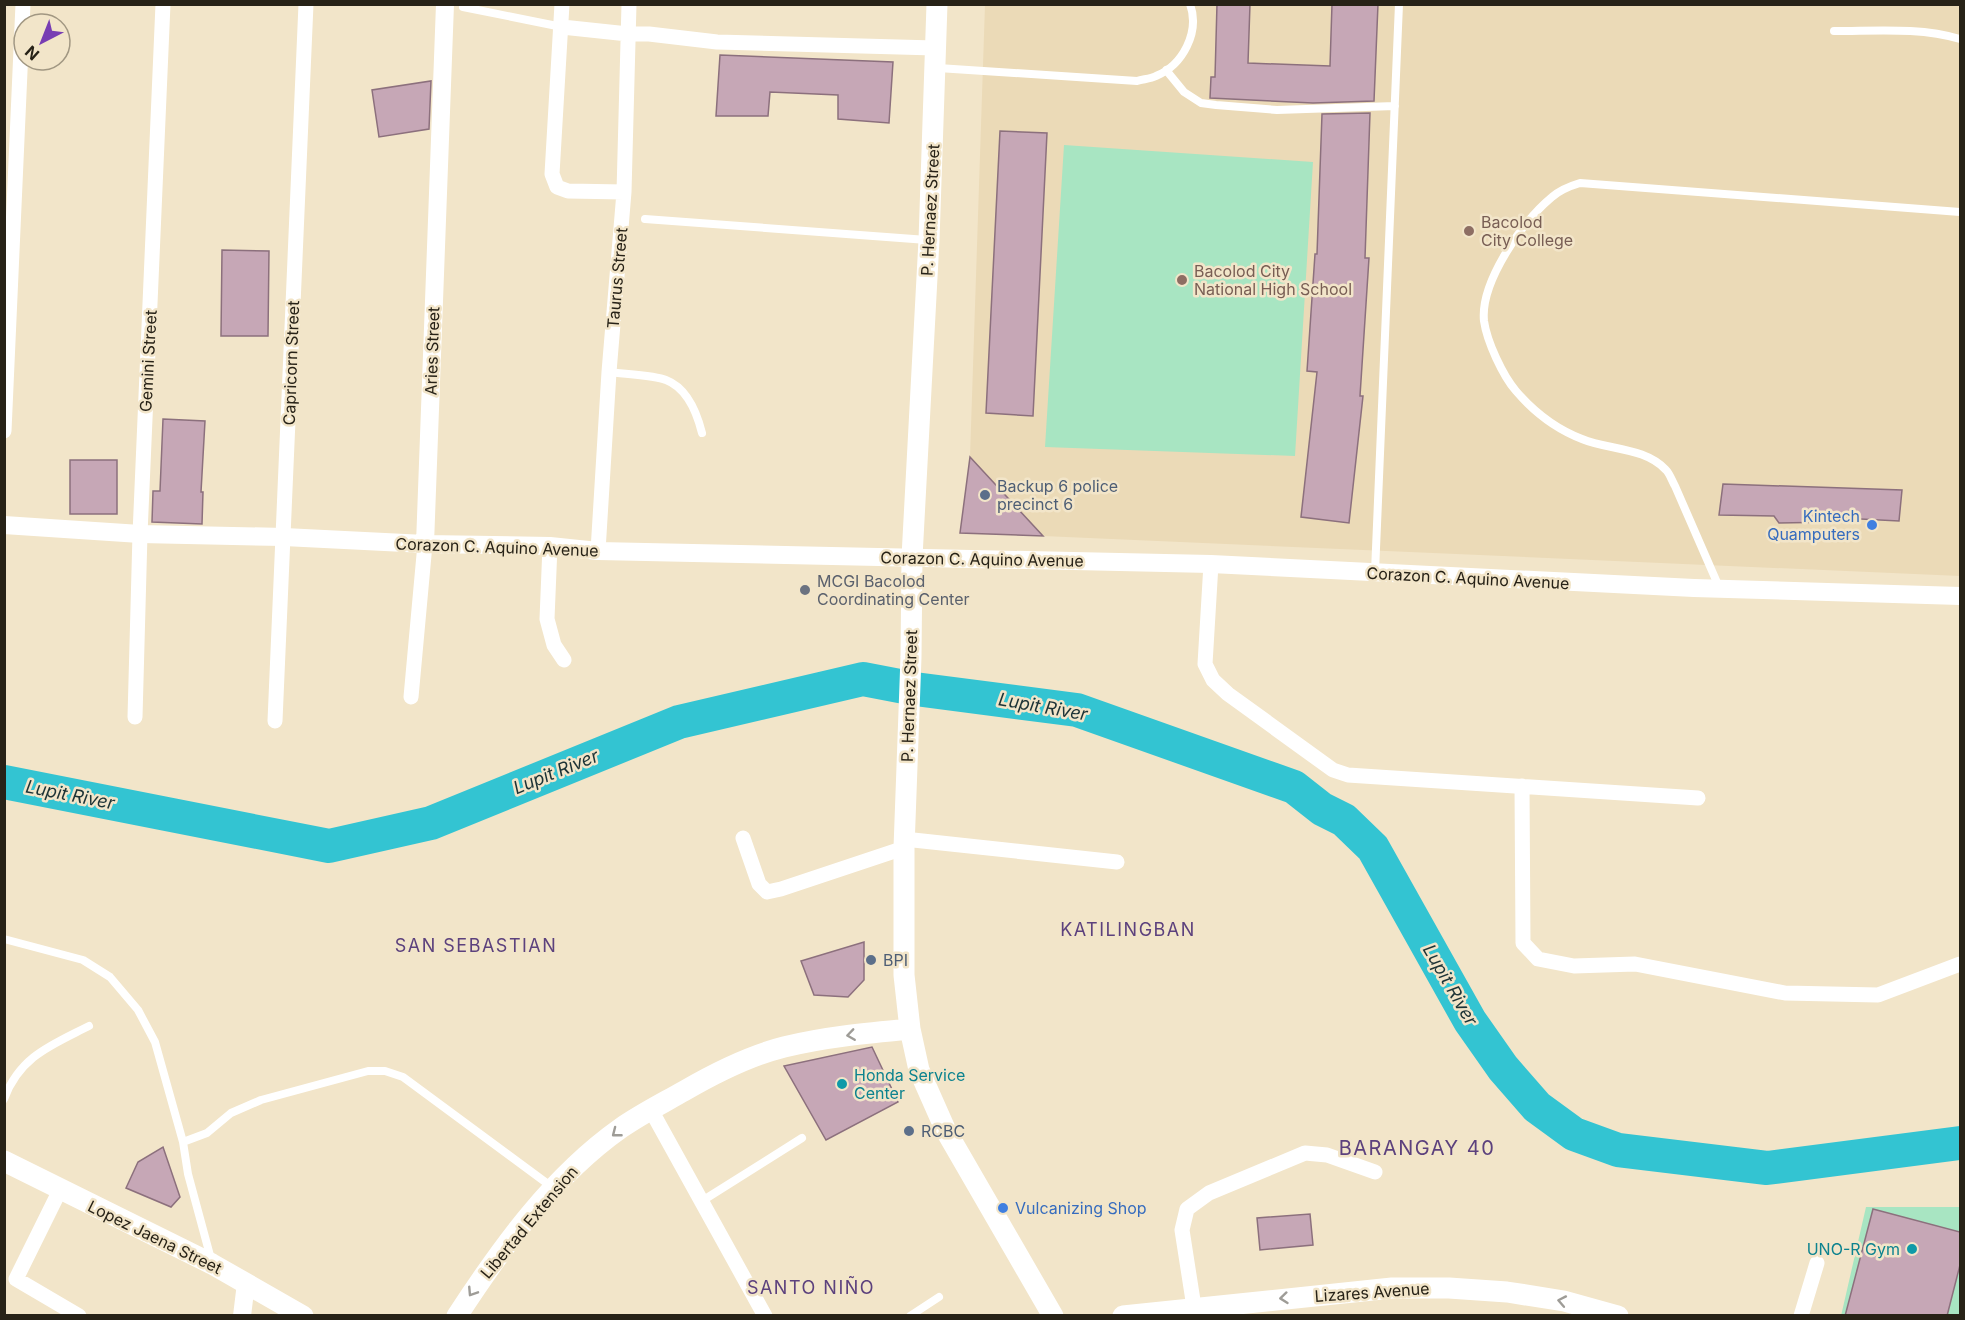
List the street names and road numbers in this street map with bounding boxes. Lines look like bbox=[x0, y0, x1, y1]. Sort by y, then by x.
street label: P. Hernaez Street bbox=[917, 143, 943, 277]
street label: Taurus Street bbox=[603, 227, 631, 329]
street label: Capricorn Street bbox=[279, 300, 303, 426]
street label: Aries Street bbox=[420, 306, 444, 396]
street label: Gemini Street bbox=[135, 309, 161, 413]
street label: Corazon C. Aquino Avenue bbox=[395, 533, 599, 561]
street label: Corazon C. Aquino Avenue bbox=[880, 547, 1084, 571]
street label: Corazon C. Aquino Avenue bbox=[1366, 563, 1570, 593]
street label: P. Hernaez Street bbox=[897, 630, 921, 762]
street label: Libertad Extension bbox=[476, 1162, 582, 1282]
street label: Lopez Jaena Street bbox=[85, 1196, 225, 1278]
street label: Lizares Avenue bbox=[1314, 1278, 1430, 1306]

